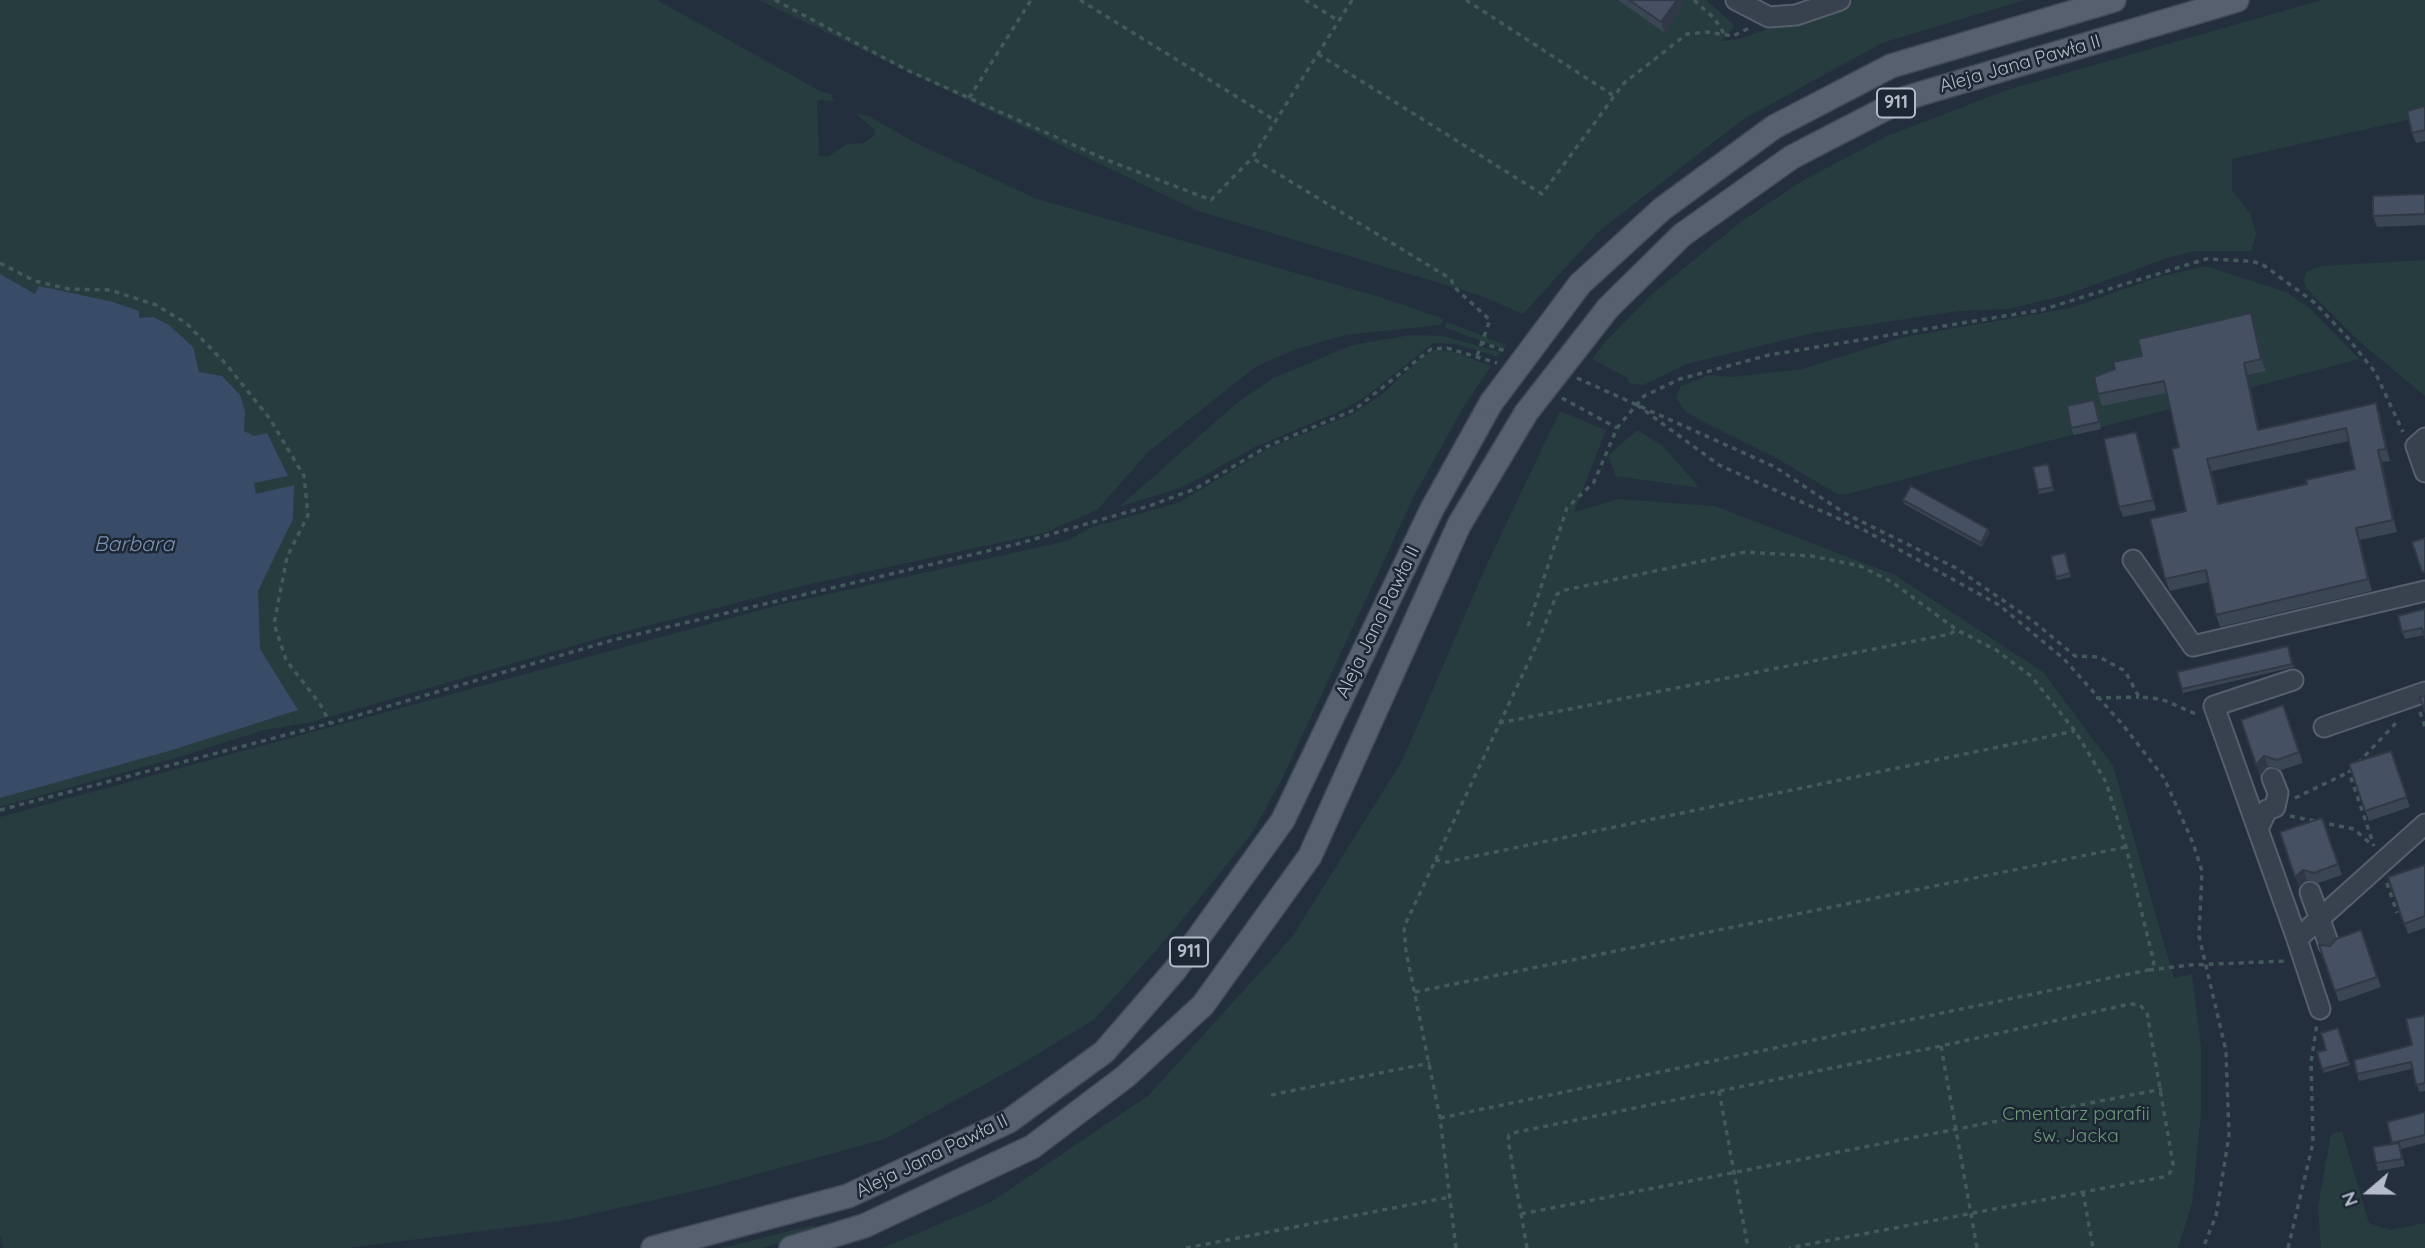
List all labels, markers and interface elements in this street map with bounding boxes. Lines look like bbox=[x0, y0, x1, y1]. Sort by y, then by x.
street label: Aleja Jana Pawła II bbox=[1937, 30, 2103, 98]
road number: 911 bbox=[1877, 88, 1915, 118]
water label: Barbara bbox=[94, 532, 174, 558]
street label: Aleja Jana Pawła II bbox=[1331, 542, 1425, 702]
road number: 911 bbox=[1170, 937, 1208, 967]
park label: Cmentarz parafii św. Jacka bbox=[2002, 1103, 2150, 1147]
street label: Aleja Jana Pawła II bbox=[852, 1109, 1012, 1203]
north arrow bbox=[2334, 1157, 2404, 1227]
text: N bbox=[2336, 1189, 2363, 1210]

